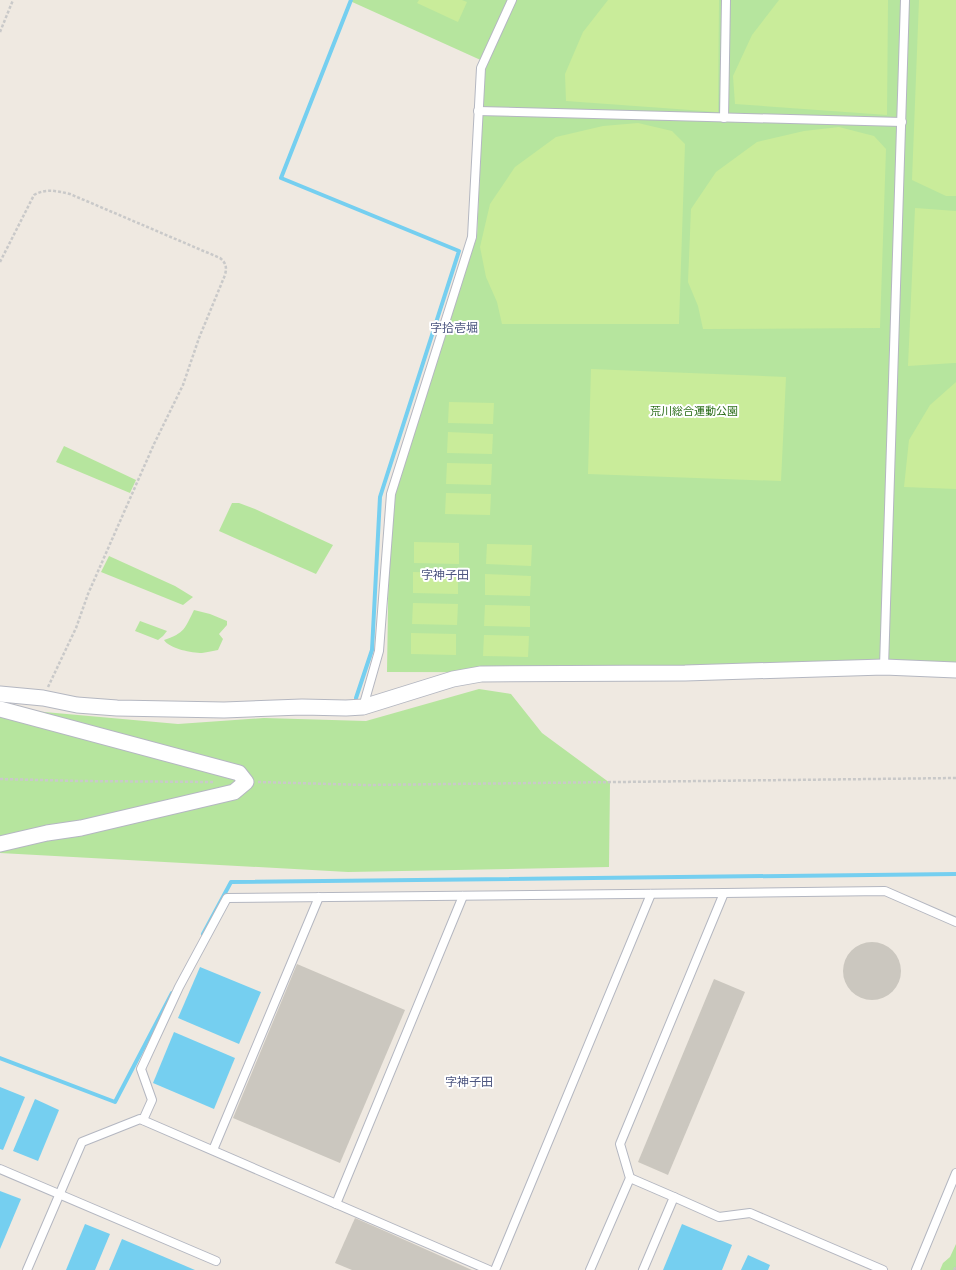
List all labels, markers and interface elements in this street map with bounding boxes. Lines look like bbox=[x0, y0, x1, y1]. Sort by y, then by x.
district label: 字拾壱堀 bbox=[430, 320, 478, 334]
park label: 荒川総合運動公園 bbox=[650, 404, 738, 417]
district label: 字神子田 bbox=[421, 567, 469, 581]
district label: 字神子田 bbox=[445, 1074, 493, 1088]

